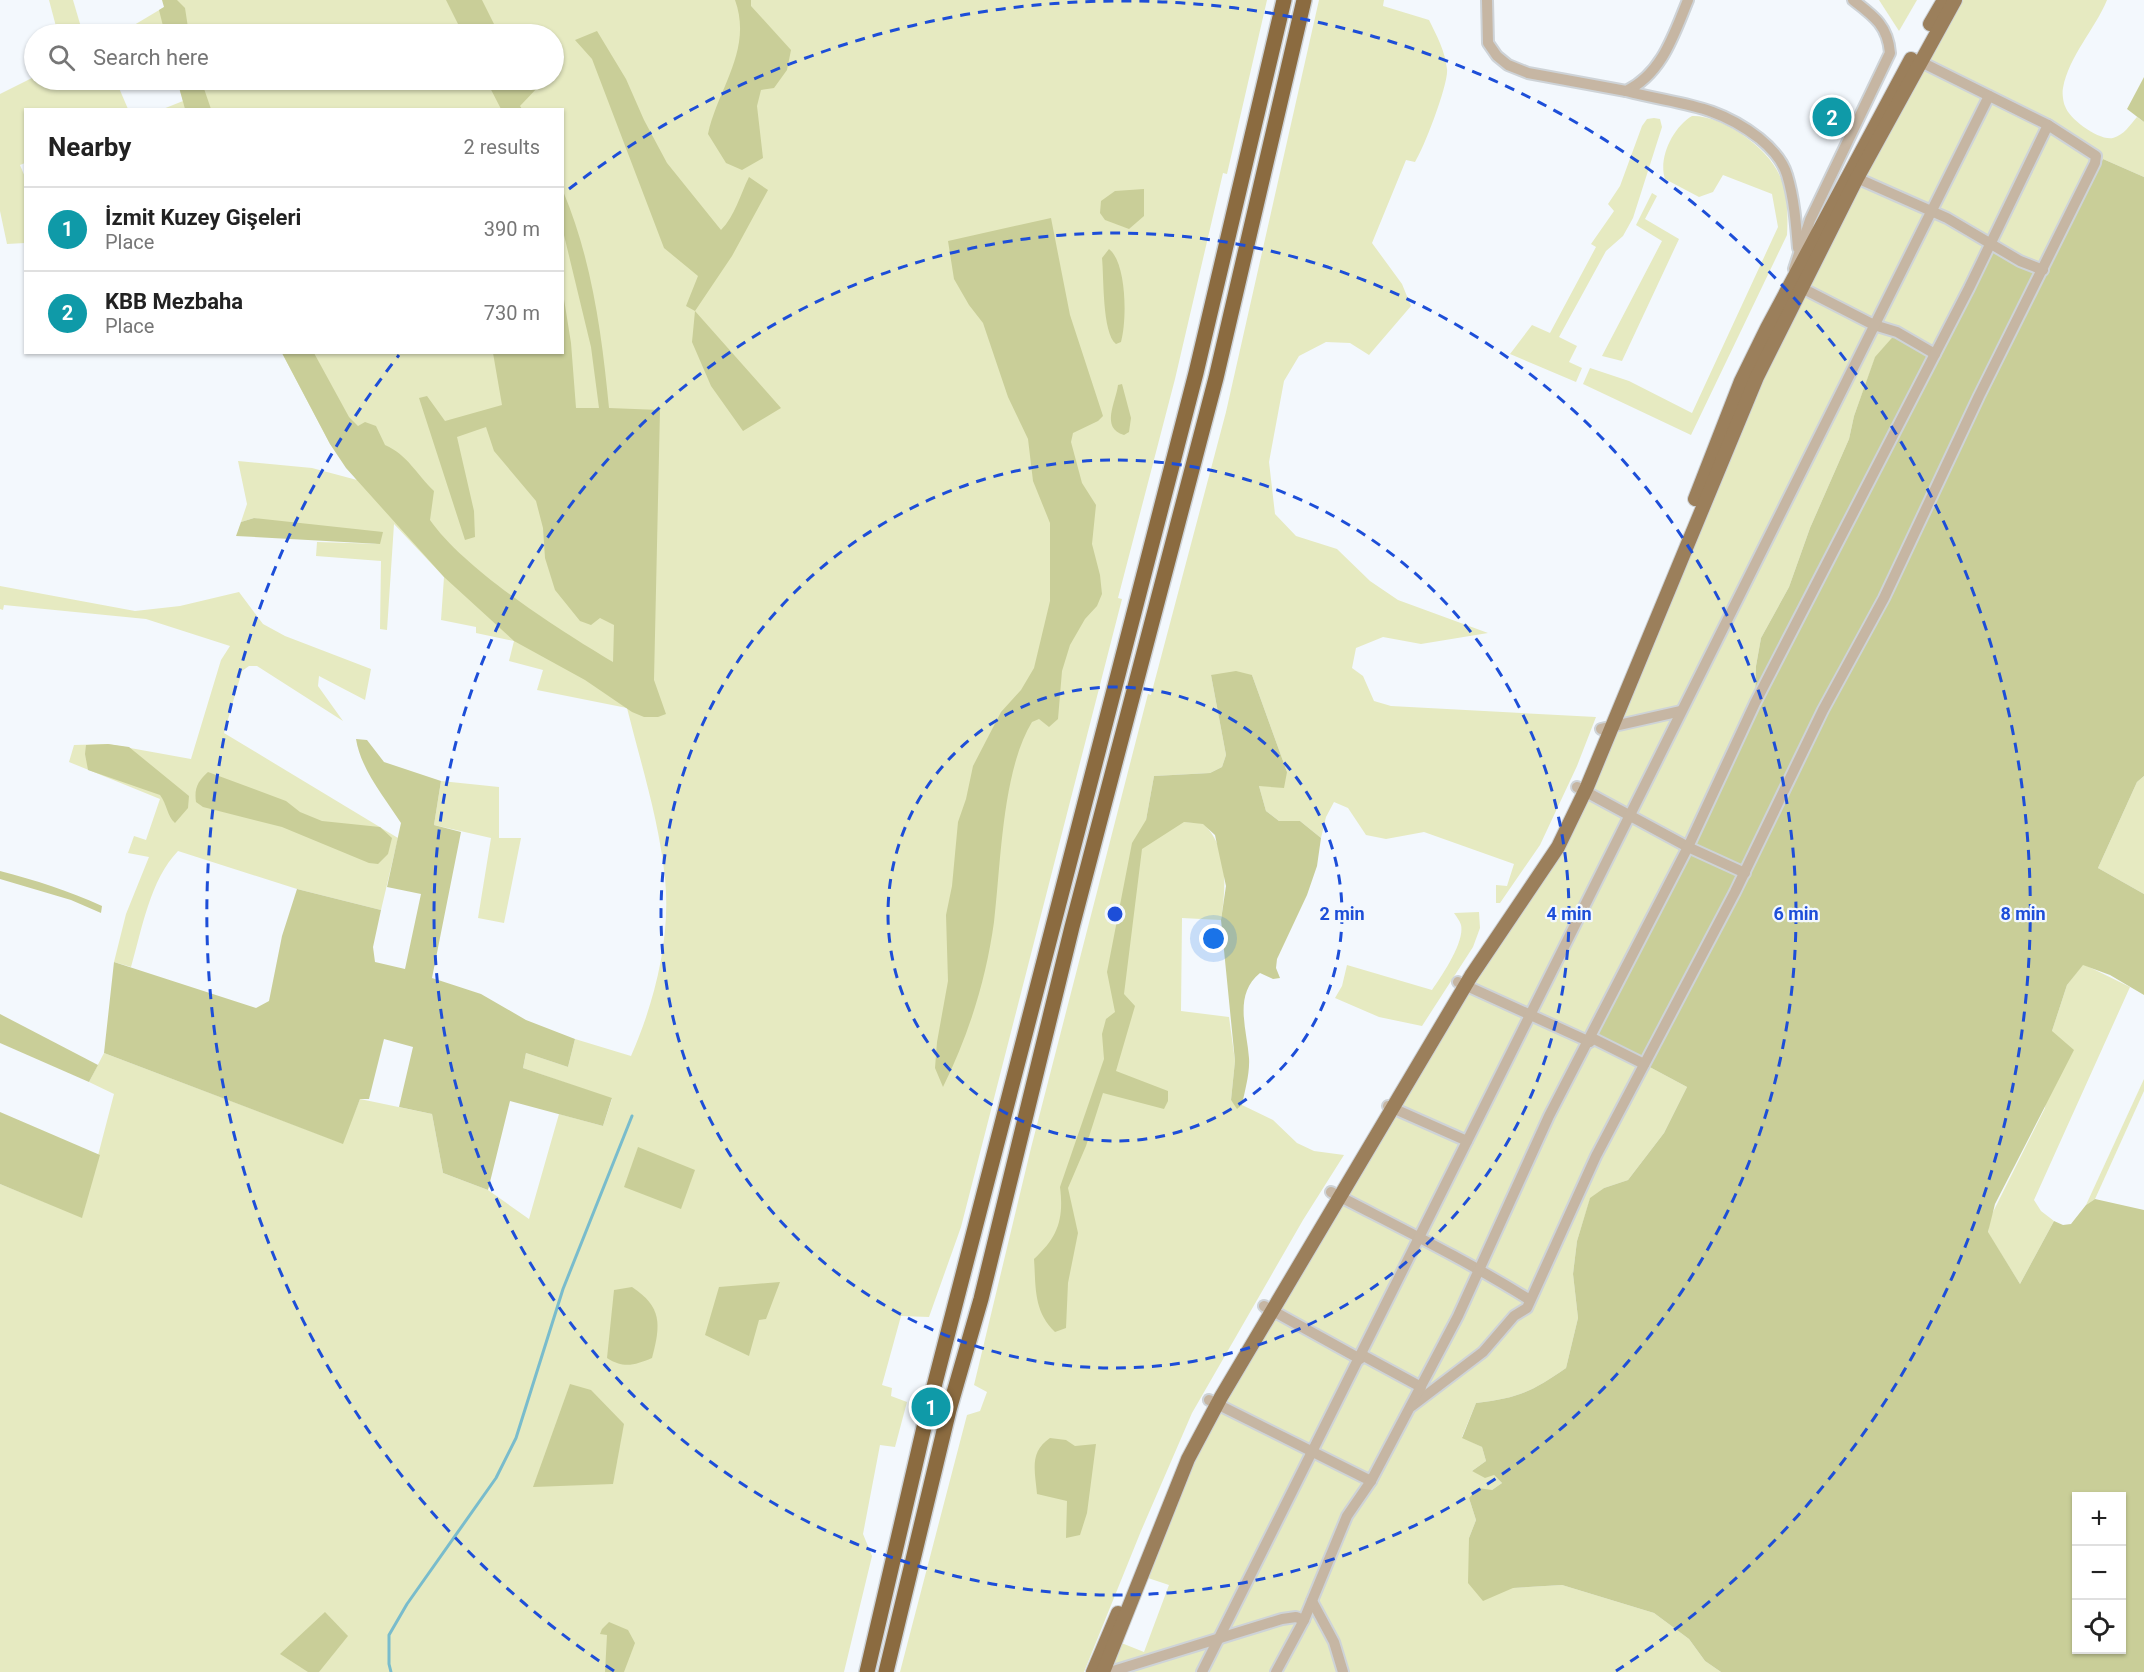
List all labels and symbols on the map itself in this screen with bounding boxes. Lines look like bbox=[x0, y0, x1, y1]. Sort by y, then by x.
pin: 2 bbox=[1812, 94, 1852, 140]
text: 2 min bbox=[1319, 903, 1365, 924]
text: 4 min bbox=[1546, 903, 1592, 924]
text: 6 min bbox=[1773, 903, 1819, 924]
text: 8 min bbox=[2000, 903, 2046, 924]
centre of rings bbox=[1105, 904, 1125, 924]
your location bbox=[1199, 924, 1228, 953]
pin: 1 bbox=[912, 1384, 950, 1430]

